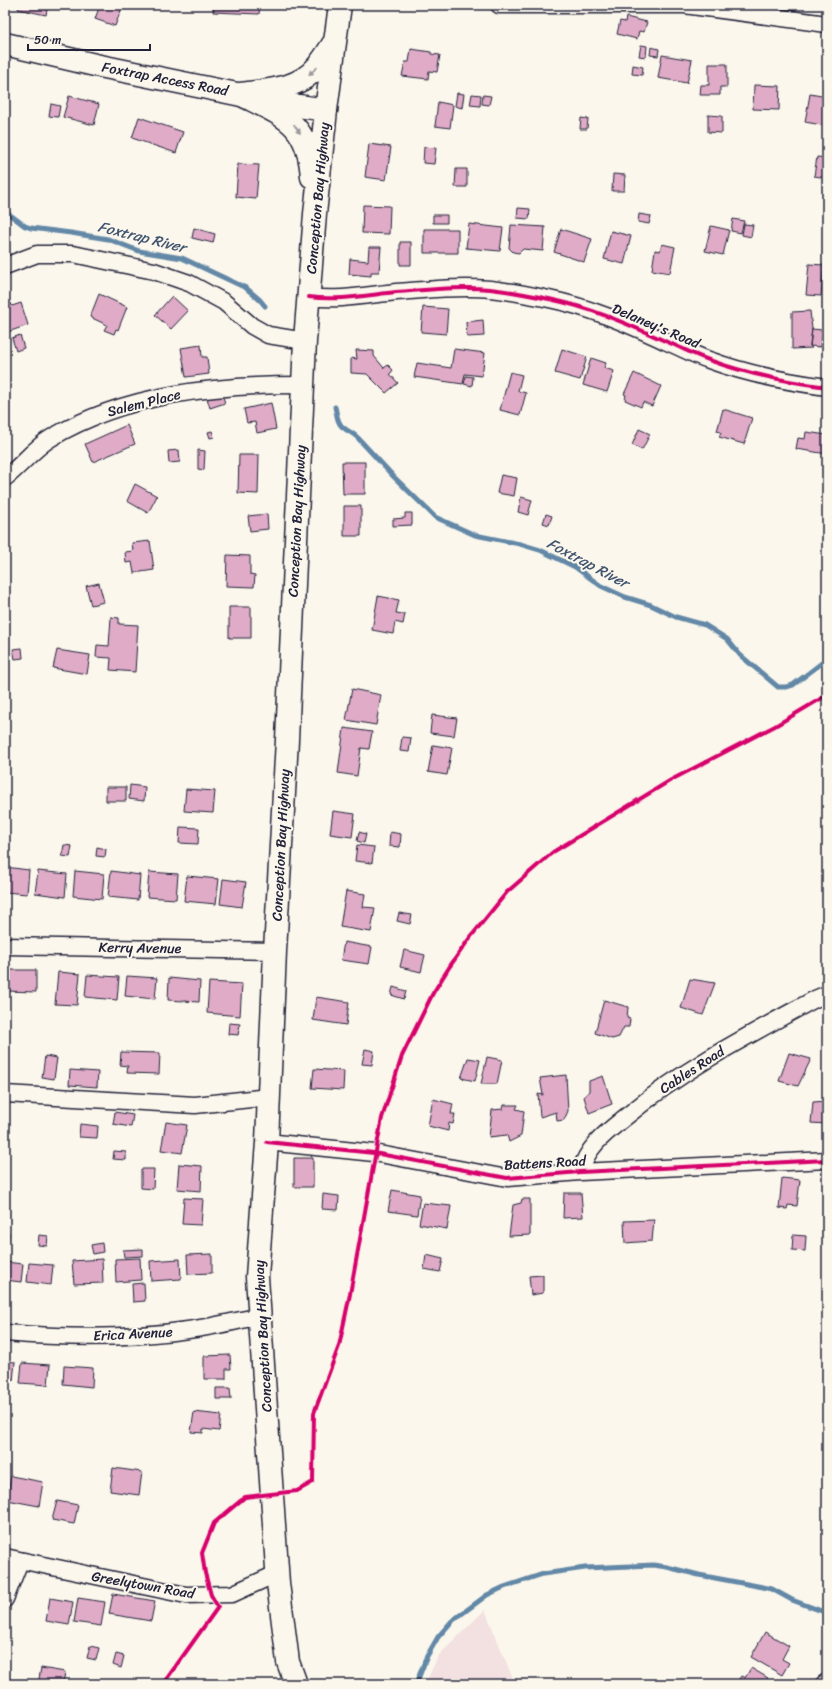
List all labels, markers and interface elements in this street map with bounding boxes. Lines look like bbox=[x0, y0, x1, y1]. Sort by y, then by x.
scale bar bbox=[28, 26, 150, 52]
text: 50 m bbox=[34, 29, 61, 51]
street label: Foxtrap Access Road bbox=[100, 54, 232, 104]
one-way arrow bbox=[308, 66, 318, 76]
street label: Conception Bay Highway bbox=[299, 120, 337, 275]
one-way arrow bbox=[293, 124, 301, 134]
water label: Foxtrap River bbox=[95, 214, 191, 261]
street label: Delaney's Road bbox=[608, 296, 705, 356]
street label: Salem Place bbox=[105, 382, 183, 424]
street label: Conception Bay Highway bbox=[281, 444, 314, 598]
water label: Foxtrap River bbox=[542, 530, 636, 597]
street label: Conception Bay Highway bbox=[265, 768, 298, 922]
street label: Kerry Avenue bbox=[98, 935, 182, 961]
street label: Cables Road bbox=[654, 1039, 731, 1101]
street label: Battens Road bbox=[503, 1148, 588, 1178]
street label: Conception Bay Highway bbox=[246, 1259, 279, 1413]
street label: Erica Avenue bbox=[93, 1319, 173, 1349]
street label: Greelytown Road bbox=[90, 1564, 198, 1607]

